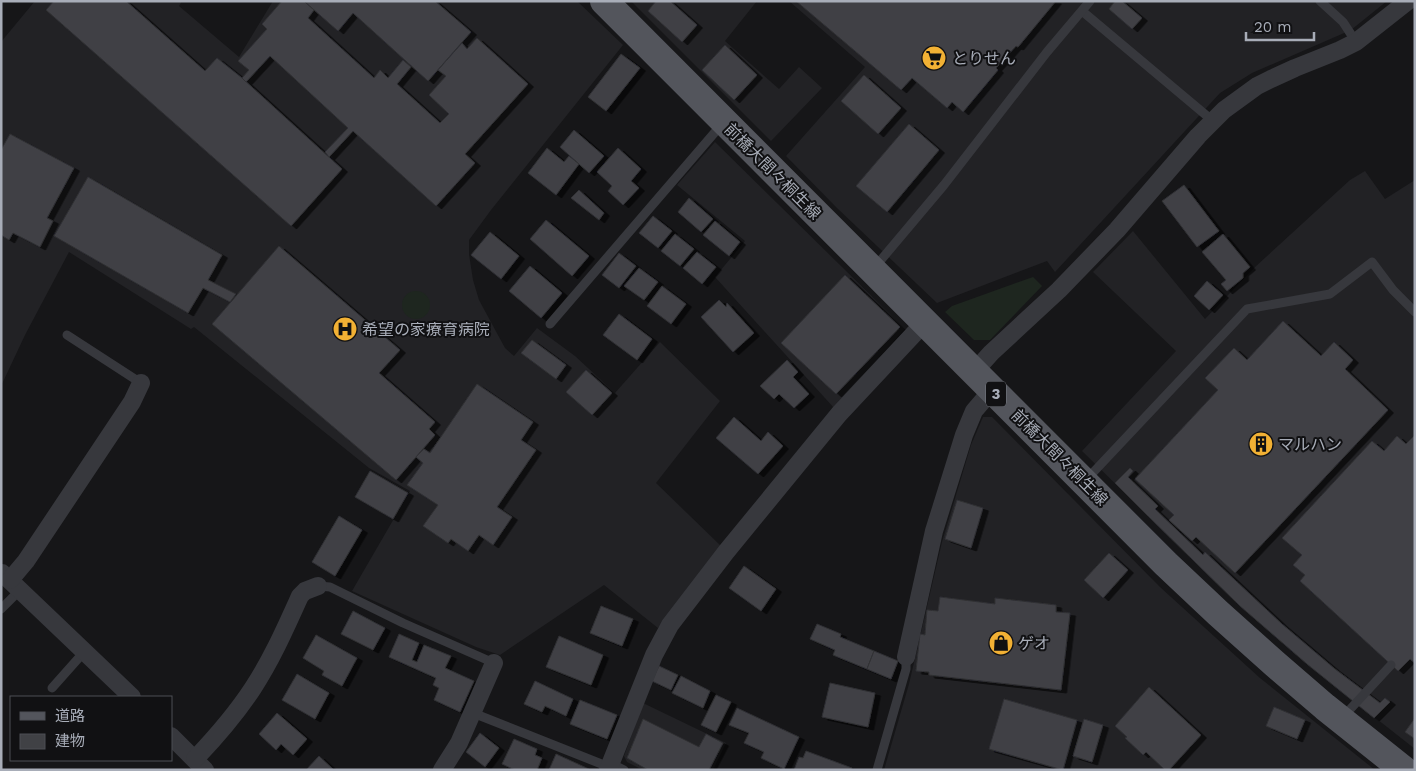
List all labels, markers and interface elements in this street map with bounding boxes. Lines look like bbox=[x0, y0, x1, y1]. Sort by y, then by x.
scale bar bbox=[1246, 10, 1314, 42]
text: 20 m bbox=[1254, 18, 1292, 36]
supermarket icon: とりせん bbox=[921, 45, 947, 71]
place label: とりせん bbox=[952, 49, 1016, 68]
street label: 前橋大間々桐生線 bbox=[721, 119, 825, 223]
hospital icon: 希望の家療育病院 bbox=[332, 316, 358, 342]
place label: 希望の家療育病院 bbox=[362, 320, 490, 339]
road number: 3 bbox=[986, 382, 1006, 406]
street label: 前橋大間々桐生線 bbox=[1008, 405, 1112, 509]
building icon: マルハン bbox=[1248, 431, 1274, 457]
place label: マルハン bbox=[1278, 435, 1342, 454]
shop icon: ゲオ bbox=[988, 630, 1014, 656]
place label: ゲオ bbox=[1018, 634, 1050, 653]
legend bbox=[10, 696, 172, 761]
text: 道路 bbox=[55, 707, 85, 725]
text: 建物 bbox=[55, 732, 85, 750]

